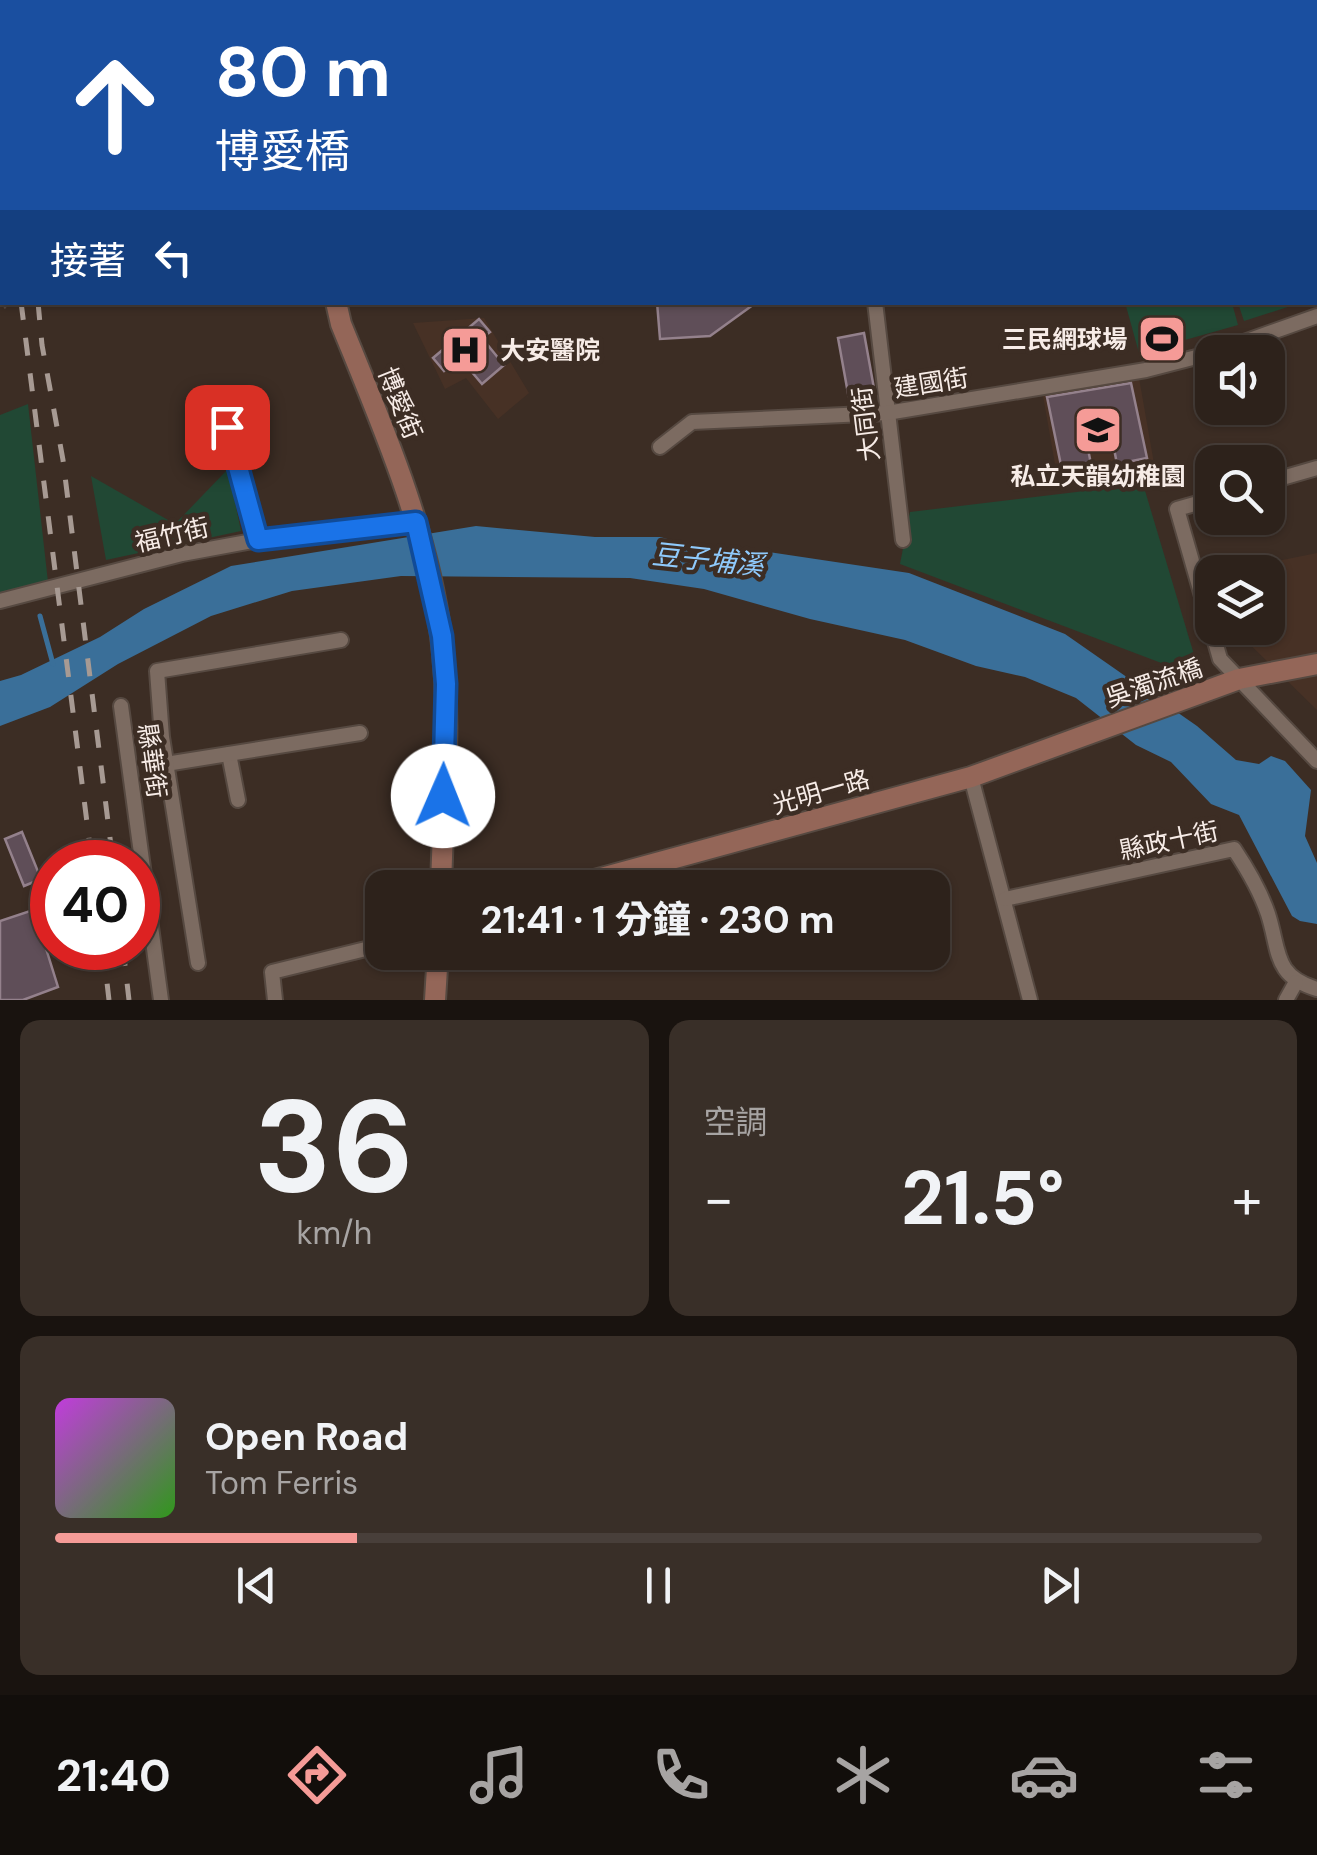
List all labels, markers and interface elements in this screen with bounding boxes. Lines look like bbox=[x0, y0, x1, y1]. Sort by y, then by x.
text: 80 m bbox=[215, 27, 391, 118]
icon: ahead bbox=[50, 40, 180, 170]
text: 博愛橋 bbox=[215, 122, 350, 181]
icon: left bbox=[146, 230, 201, 285]
text: 接著 bbox=[50, 236, 126, 286]
sports icon: 三民網球場 bbox=[1136, 313, 1188, 365]
place label: 三民網球場 bbox=[1002, 323, 1127, 356]
hospital icon: 大安醫院 bbox=[439, 324, 491, 376]
place label: 大安醫院 bbox=[500, 334, 600, 367]
map controls bbox=[1195, 335, 1285, 645]
button: sound bbox=[1195, 335, 1285, 425]
street label: 建國街 bbox=[891, 361, 971, 405]
street label: 博愛街 bbox=[371, 362, 429, 444]
pin bbox=[185, 385, 270, 470]
street label: 大同街 bbox=[845, 385, 887, 463]
icon: arrive bbox=[200, 400, 255, 455]
school or university icon: 私立天韻幼稚園 bbox=[1072, 404, 1124, 456]
button: search bbox=[1195, 445, 1285, 535]
place label: 私立天韻幼稚園 bbox=[1010, 460, 1186, 493]
street label: 福竹街 bbox=[132, 510, 212, 560]
water label: 豆子埔溪 bbox=[650, 536, 770, 585]
button: layers bbox=[1195, 555, 1285, 645]
street label: 吳濁流橋 bbox=[1101, 651, 1207, 715]
street label: 縣華街 bbox=[130, 722, 174, 800]
position arrow bbox=[391, 744, 495, 848]
street label: 光明一路 bbox=[768, 762, 874, 822]
street label: 縣政十街 bbox=[1117, 814, 1221, 868]
speed limit sign: 40 bbox=[30, 840, 160, 970]
text: 21:41 · 1 分鐘 · 230 m bbox=[481, 895, 834, 945]
text: 36 bbox=[254, 1062, 415, 1231]
text: 空調 bbox=[704, 1101, 768, 1143]
text: 21.5° bbox=[901, 1150, 1064, 1247]
text: − bbox=[704, 1163, 734, 1235]
text: + bbox=[1232, 1163, 1262, 1235]
text: km/h bbox=[296, 1212, 372, 1254]
text: Open Road bbox=[205, 1412, 408, 1462]
text: Tom Ferris bbox=[205, 1462, 358, 1504]
icon: previous bbox=[229, 1558, 284, 1613]
icon: pause bbox=[631, 1558, 686, 1613]
icon: next bbox=[1033, 1558, 1088, 1613]
icon: directions bbox=[282, 1740, 352, 1810]
icon: music bbox=[464, 1740, 534, 1810]
icon: phone bbox=[646, 1740, 716, 1810]
icon: climate bbox=[828, 1740, 898, 1810]
icon: car bbox=[1009, 1740, 1079, 1810]
icon: filters bbox=[1191, 1740, 1261, 1810]
text: 21:40 bbox=[56, 1746, 171, 1805]

